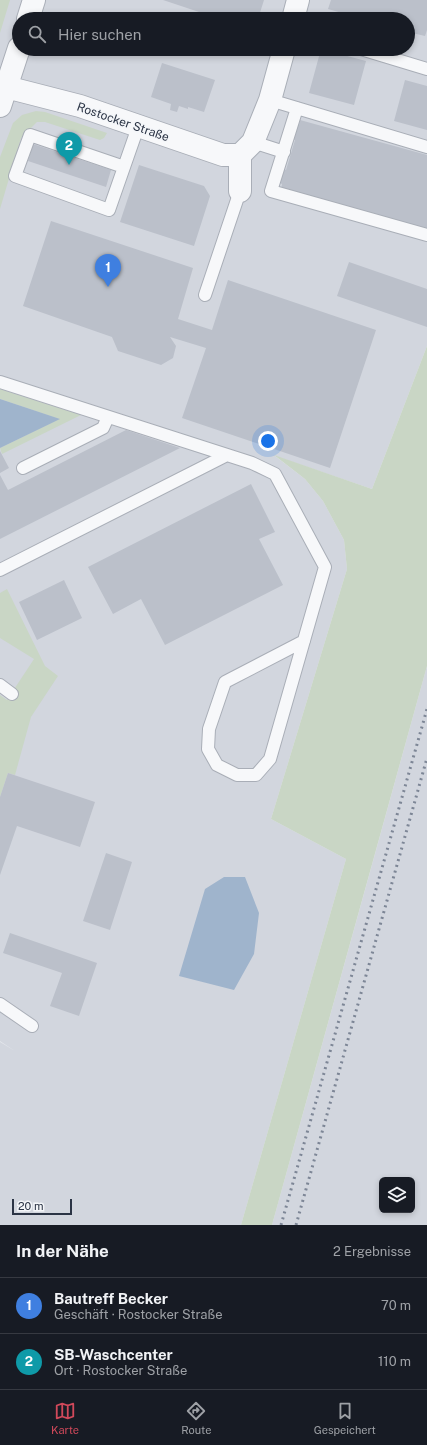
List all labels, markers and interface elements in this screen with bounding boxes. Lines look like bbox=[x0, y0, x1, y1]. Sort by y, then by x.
search box bbox=[12, 12, 415, 56]
icon: search bbox=[26, 23, 48, 45]
text: Hier suchen bbox=[58, 26, 141, 43]
street label: Rostocker Straße bbox=[75, 100, 171, 144]
pin: 2 bbox=[56, 132, 82, 165]
pin: 1 bbox=[95, 254, 121, 287]
your location bbox=[258, 431, 278, 451]
map controls bbox=[379, 1177, 415, 1213]
button: layers bbox=[379, 1177, 415, 1213]
scale bar bbox=[12, 1197, 72, 1216]
text: 20 m bbox=[18, 1200, 43, 1212]
text: In der Nähe bbox=[16, 1241, 109, 1261]
text: 2 Ergebnisse bbox=[333, 1244, 411, 1259]
text: Bautreff Becker bbox=[54, 1290, 168, 1307]
text: 1 bbox=[26, 1298, 32, 1313]
text: 70 m bbox=[381, 1298, 411, 1313]
text: Geschäft · Rostocker Straße bbox=[54, 1307, 223, 1322]
text: SB-Waschcenter bbox=[54, 1346, 173, 1363]
text: 2 bbox=[25, 1354, 33, 1369]
text: 110 m bbox=[378, 1354, 411, 1369]
text: Ort · Rostocker Straße bbox=[54, 1363, 187, 1378]
tab: Karte bbox=[51, 1400, 79, 1436]
tab: Route bbox=[181, 1400, 211, 1436]
tab: Gespeichert bbox=[314, 1400, 376, 1436]

